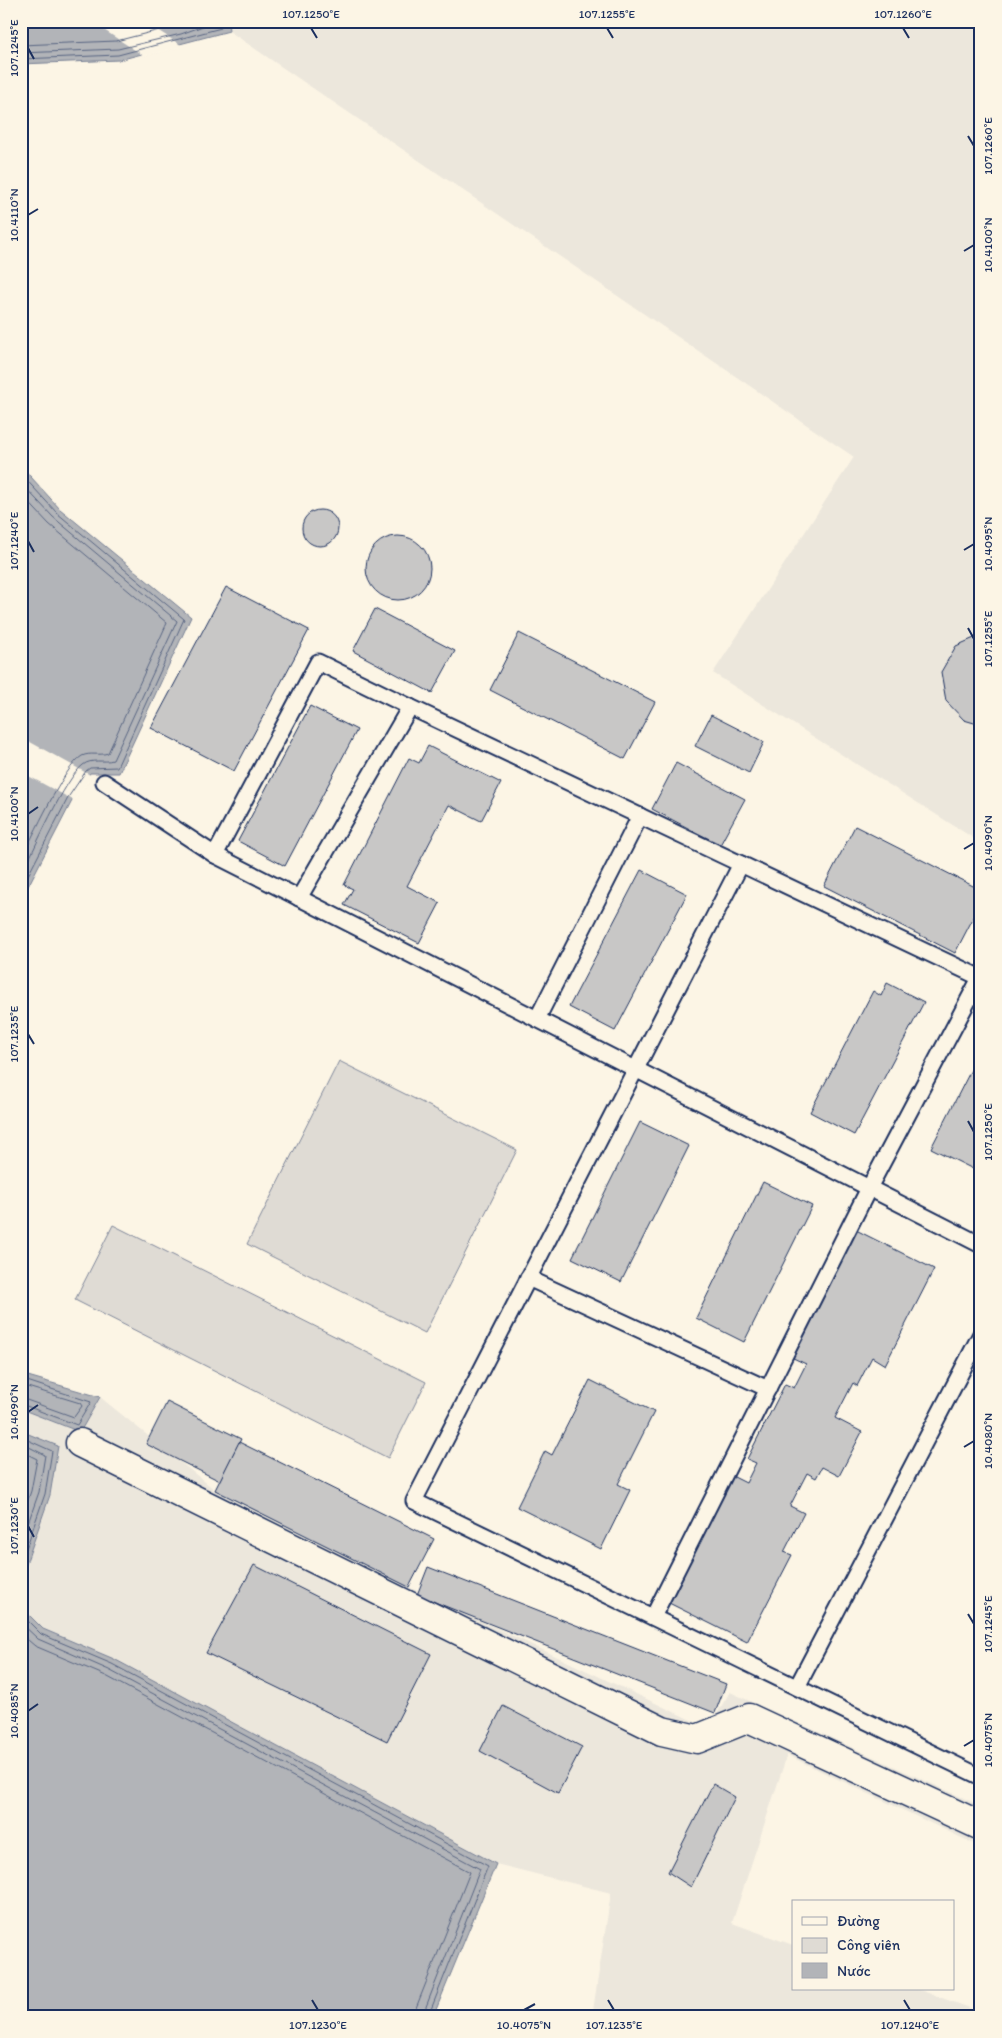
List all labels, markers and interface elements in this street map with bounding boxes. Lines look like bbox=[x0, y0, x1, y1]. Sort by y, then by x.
text: 107.1250°E bbox=[282, 7, 340, 21]
text: 107.1255°E bbox=[579, 7, 636, 21]
text: 107.1260°E bbox=[874, 7, 932, 21]
text: 107.1245°E bbox=[7, 19, 21, 77]
text: 107.1260°E bbox=[981, 117, 995, 175]
text: 10.4110°N bbox=[7, 188, 21, 242]
text: 10.4100°N bbox=[981, 217, 995, 273]
text: 107.1240°E bbox=[7, 511, 21, 570]
text: 10.4095°N bbox=[981, 517, 995, 571]
text: 107.1255°E bbox=[981, 610, 995, 667]
text: 10.4100°N bbox=[7, 786, 21, 842]
text: 10.4090°N bbox=[981, 815, 995, 871]
text: 107.1235°E bbox=[7, 1005, 21, 1062]
text: 107.1250°E bbox=[981, 1103, 995, 1161]
text: 10.4090°N bbox=[7, 1384, 21, 1440]
text: 10.4080°N bbox=[981, 1413, 995, 1469]
text: 107.1230°E bbox=[7, 1497, 21, 1555]
text: 107.1245°E bbox=[981, 1595, 995, 1653]
text: 10.4085°N bbox=[7, 1683, 21, 1739]
text: 10.4075°N bbox=[981, 1713, 995, 1767]
legend bbox=[792, 1900, 954, 1990]
text: Đường bbox=[837, 1912, 880, 1930]
text: Công viên bbox=[837, 1936, 901, 1954]
text: Nước bbox=[837, 1962, 871, 1980]
text: 107.1230°E bbox=[289, 2018, 347, 2032]
text: 10.4075°N bbox=[497, 2018, 551, 2032]
text: 107.1235°E bbox=[586, 2018, 643, 2032]
text: 107.1240°E bbox=[881, 2018, 940, 2032]

